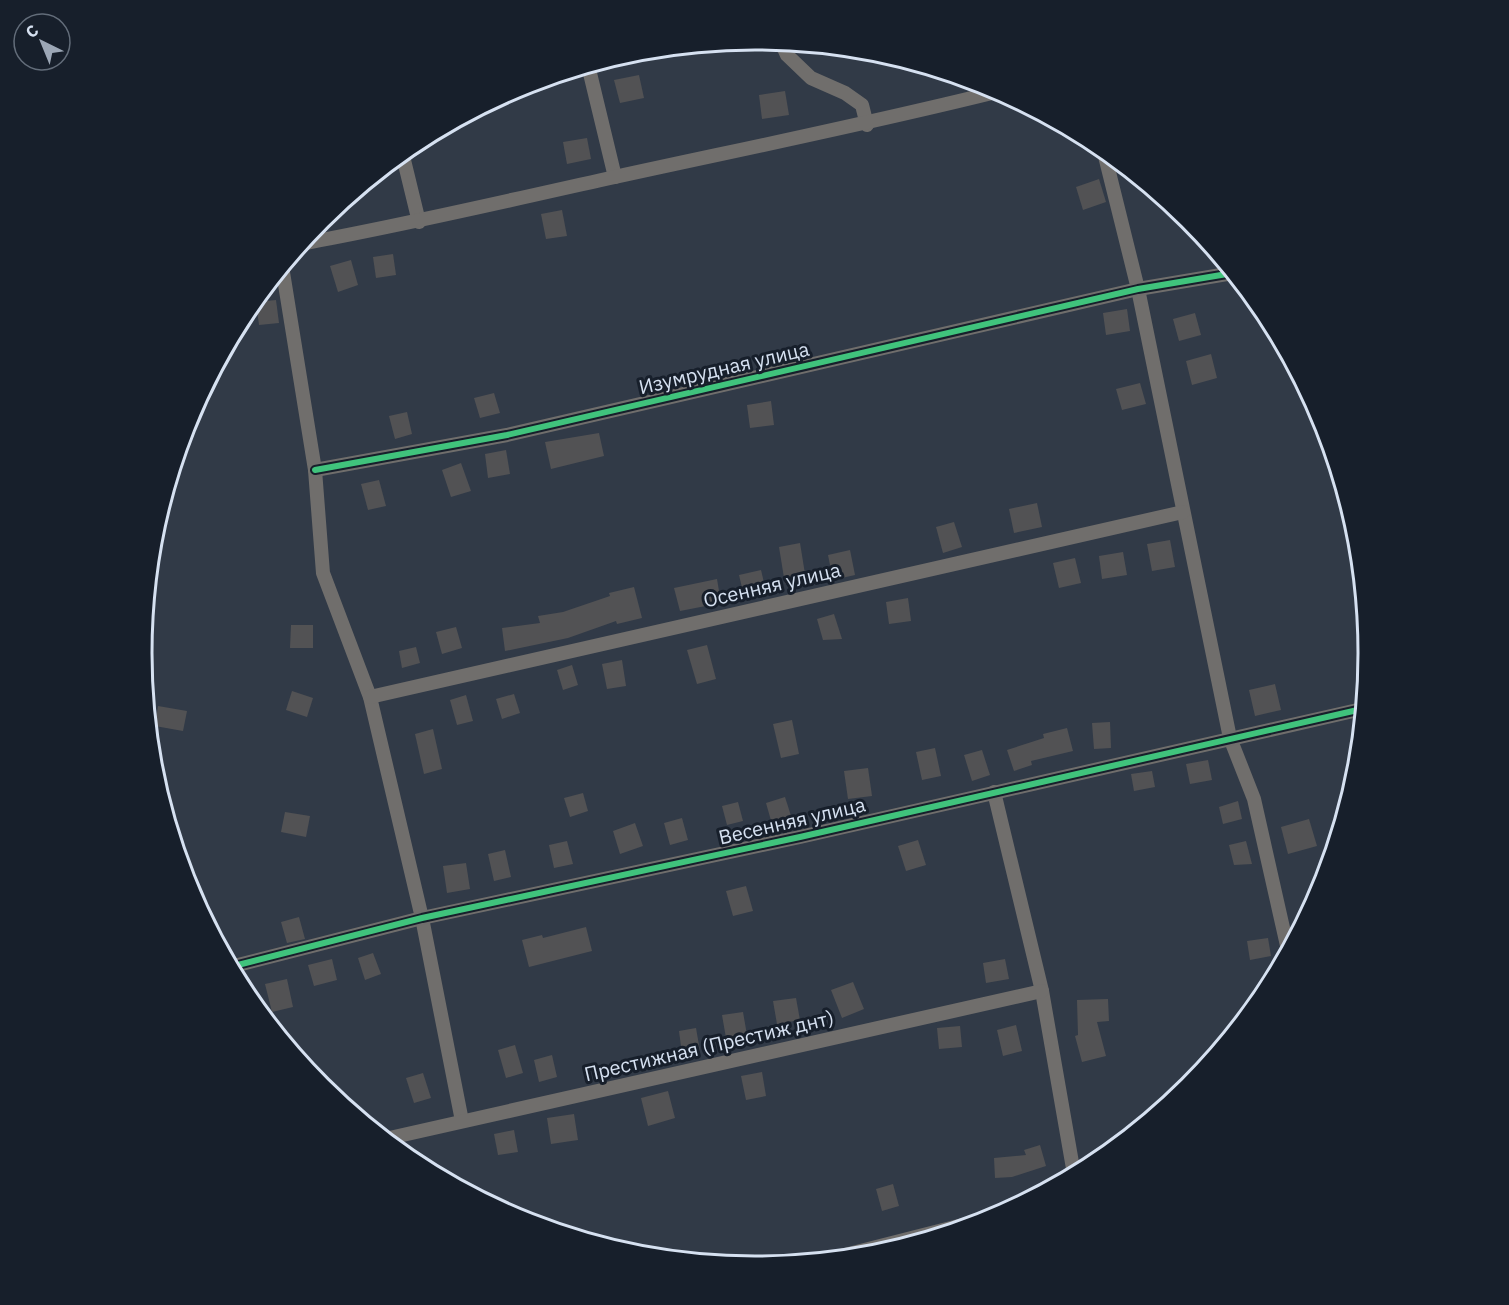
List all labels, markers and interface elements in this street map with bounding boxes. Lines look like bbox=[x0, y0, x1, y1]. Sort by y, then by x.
north arrow bbox=[12, 12, 72, 72]
text: С bbox=[21, 20, 42, 42]
street label: Изумрудная улица bbox=[636, 335, 812, 400]
street label: Осенняя улица bbox=[701, 556, 843, 613]
street label: Весенняя улица bbox=[716, 790, 868, 851]
street label: Престижная (Престиж днт) bbox=[581, 1004, 836, 1087]

